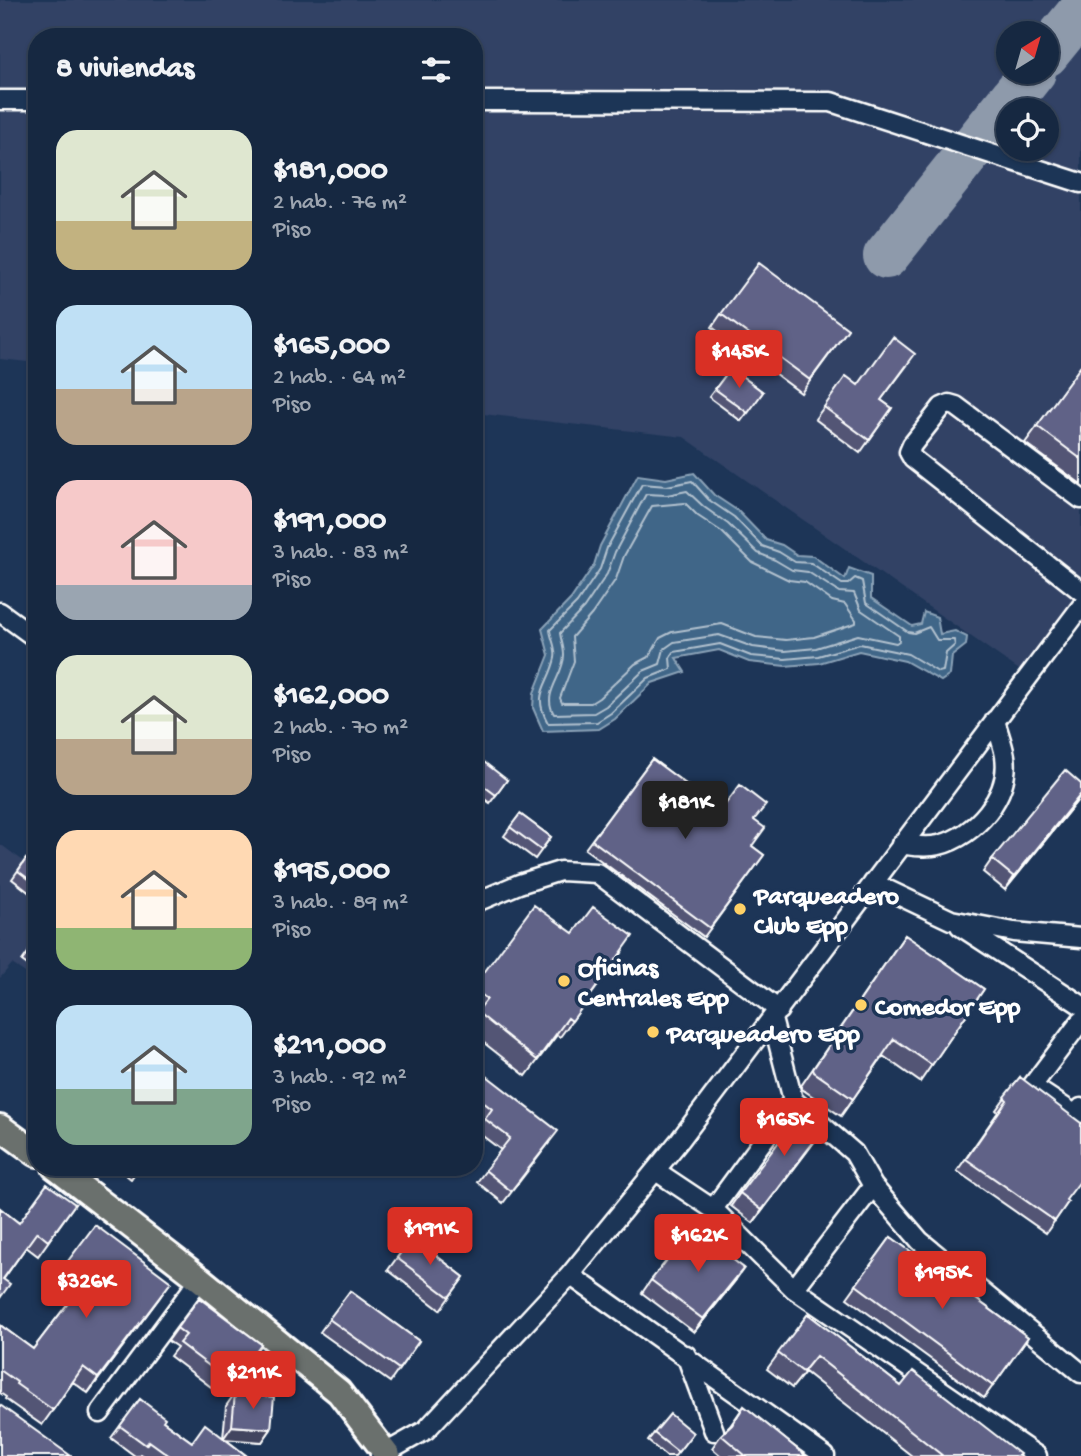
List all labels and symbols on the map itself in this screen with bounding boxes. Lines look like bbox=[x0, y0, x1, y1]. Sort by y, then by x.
north arrow bbox=[996, 21, 1059, 84]
pin: $145K bbox=[690, 330, 788, 390]
pin: $181K bbox=[636, 782, 734, 841]
place label: Parqueadero Club Epp bbox=[752, 883, 899, 944]
marker: Parqueadero Club Epp bbox=[732, 901, 748, 917]
place label: Oficinas Centrales Epp bbox=[578, 955, 729, 1016]
marker: Oficinas Centrales Epp bbox=[556, 973, 572, 989]
place label: Comedor Epp bbox=[875, 994, 1021, 1025]
marker: Comedor Epp bbox=[853, 997, 869, 1013]
place label: Parqueadero Epp bbox=[665, 1021, 860, 1052]
marker: Parqueadero Epp bbox=[645, 1024, 661, 1040]
pin: $165K bbox=[735, 1098, 833, 1158]
pin: $191K bbox=[381, 1208, 479, 1267]
pin: $162K bbox=[649, 1214, 747, 1274]
pin: $195K bbox=[893, 1252, 991, 1311]
pin: $326K bbox=[37, 1260, 135, 1320]
pin: $211K bbox=[204, 1352, 302, 1411]

